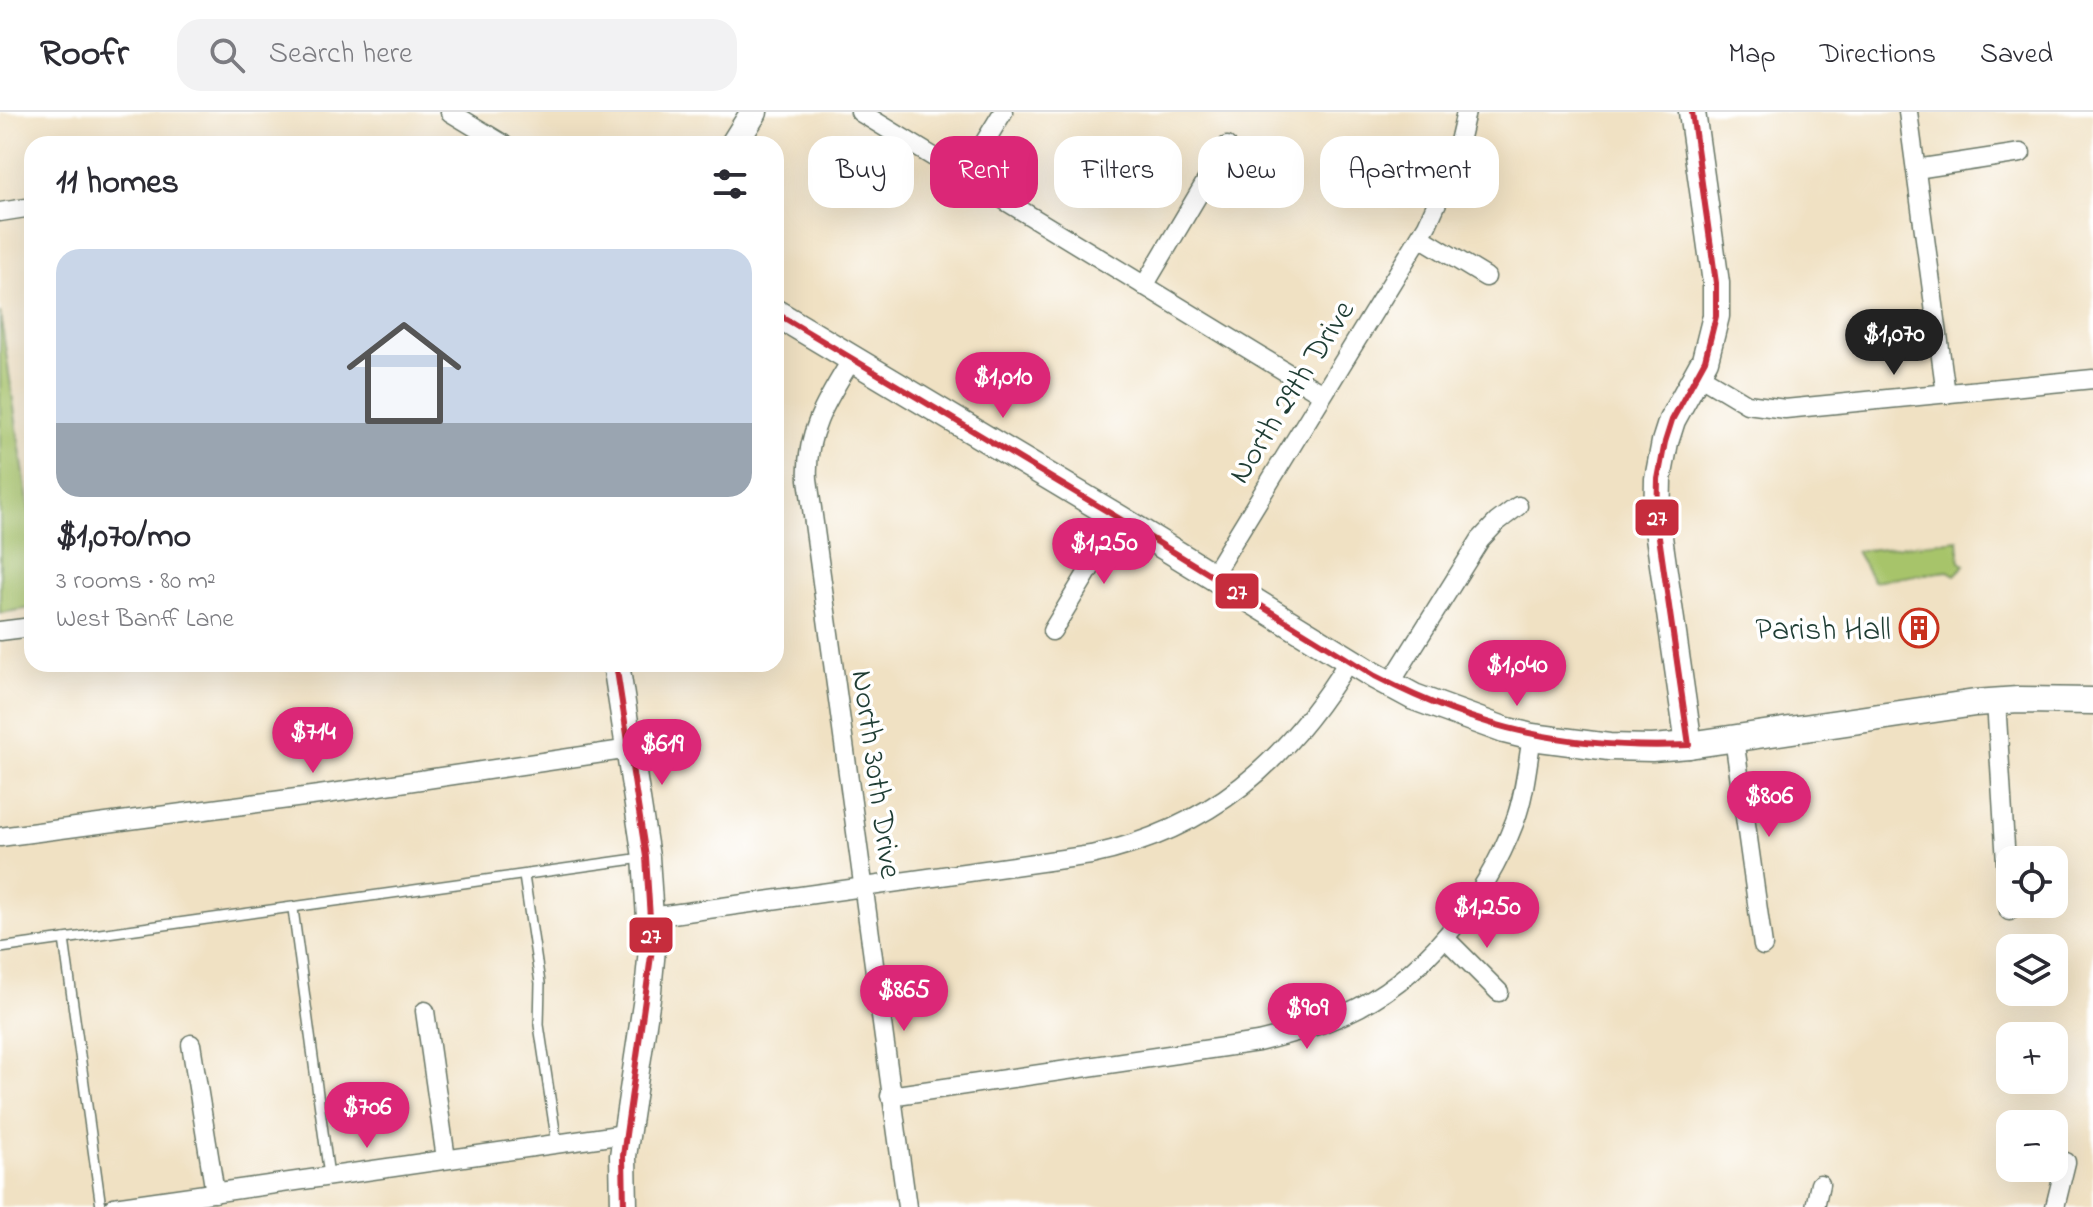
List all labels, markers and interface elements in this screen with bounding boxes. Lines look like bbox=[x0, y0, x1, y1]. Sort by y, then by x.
search box bbox=[177, 19, 737, 91]
text: Roofr bbox=[40, 27, 129, 83]
icon: search bbox=[205, 33, 249, 77]
text: Search here bbox=[269, 33, 413, 77]
text: Map bbox=[1728, 35, 1776, 76]
text: Directions bbox=[1820, 35, 1936, 76]
text: Saved bbox=[1980, 35, 2053, 76]
chip: Buy bbox=[808, 136, 914, 208]
chip: Rent bbox=[930, 136, 1038, 208]
chip: Filters bbox=[1054, 136, 1182, 208]
chip: New bbox=[1198, 136, 1304, 208]
chip: Apartment bbox=[1320, 136, 1499, 208]
text: 11 homes bbox=[56, 159, 179, 209]
icon: filters bbox=[708, 162, 752, 206]
street label: North 29th Drive bbox=[1218, 291, 1368, 494]
icon: home bbox=[332, 301, 476, 445]
pin: $1,070 bbox=[1829, 309, 1959, 377]
text: $1,070 bbox=[1863, 316, 1925, 354]
pin: $1,010 bbox=[938, 352, 1068, 420]
text: $1,010 bbox=[973, 359, 1033, 397]
line badge: 27 bbox=[1634, 498, 1680, 537]
text: 27 bbox=[1646, 504, 1668, 536]
text: $1,070/mo bbox=[56, 513, 191, 563]
pin: $1,250 bbox=[1039, 518, 1169, 586]
text: $1,250 bbox=[1070, 525, 1138, 563]
text: 3 rooms · 80 m² bbox=[56, 563, 216, 601]
line badge: 27 bbox=[1214, 572, 1260, 610]
text: 27 bbox=[1226, 578, 1248, 610]
text: West Banff Lane bbox=[56, 601, 234, 639]
building icon: Parish Hall bbox=[1898, 607, 1940, 649]
place label: Parish Hall bbox=[1755, 608, 1891, 655]
pin: $1,040 bbox=[1452, 640, 1582, 708]
text: $1,040 bbox=[1486, 647, 1548, 685]
street label: North 30th Drive bbox=[837, 667, 913, 882]
pin: $714 bbox=[266, 707, 360, 775]
text: $714 bbox=[290, 714, 336, 752]
pin: $619 bbox=[615, 719, 709, 787]
text: $619 bbox=[640, 726, 684, 764]
pin: $806 bbox=[1722, 771, 1816, 839]
text: $806 bbox=[1745, 778, 1793, 816]
map controls bbox=[1996, 846, 2068, 1182]
button: locate bbox=[1996, 846, 2068, 918]
pin: $1,250 bbox=[1422, 882, 1552, 950]
text: $1,250 bbox=[1453, 889, 1521, 927]
line badge: 27 bbox=[628, 916, 674, 954]
text: 27 bbox=[640, 922, 662, 954]
button: layers bbox=[1996, 934, 2068, 1006]
pin: $865 bbox=[857, 965, 951, 1033]
text: $865 bbox=[878, 972, 930, 1010]
pin: $909 bbox=[1260, 983, 1354, 1051]
text: $909 bbox=[1286, 990, 1328, 1028]
button: + bbox=[1996, 1022, 2068, 1094]
pin: $706 bbox=[320, 1082, 414, 1150]
text: $706 bbox=[342, 1089, 392, 1127]
button: − bbox=[1996, 1110, 2068, 1182]

